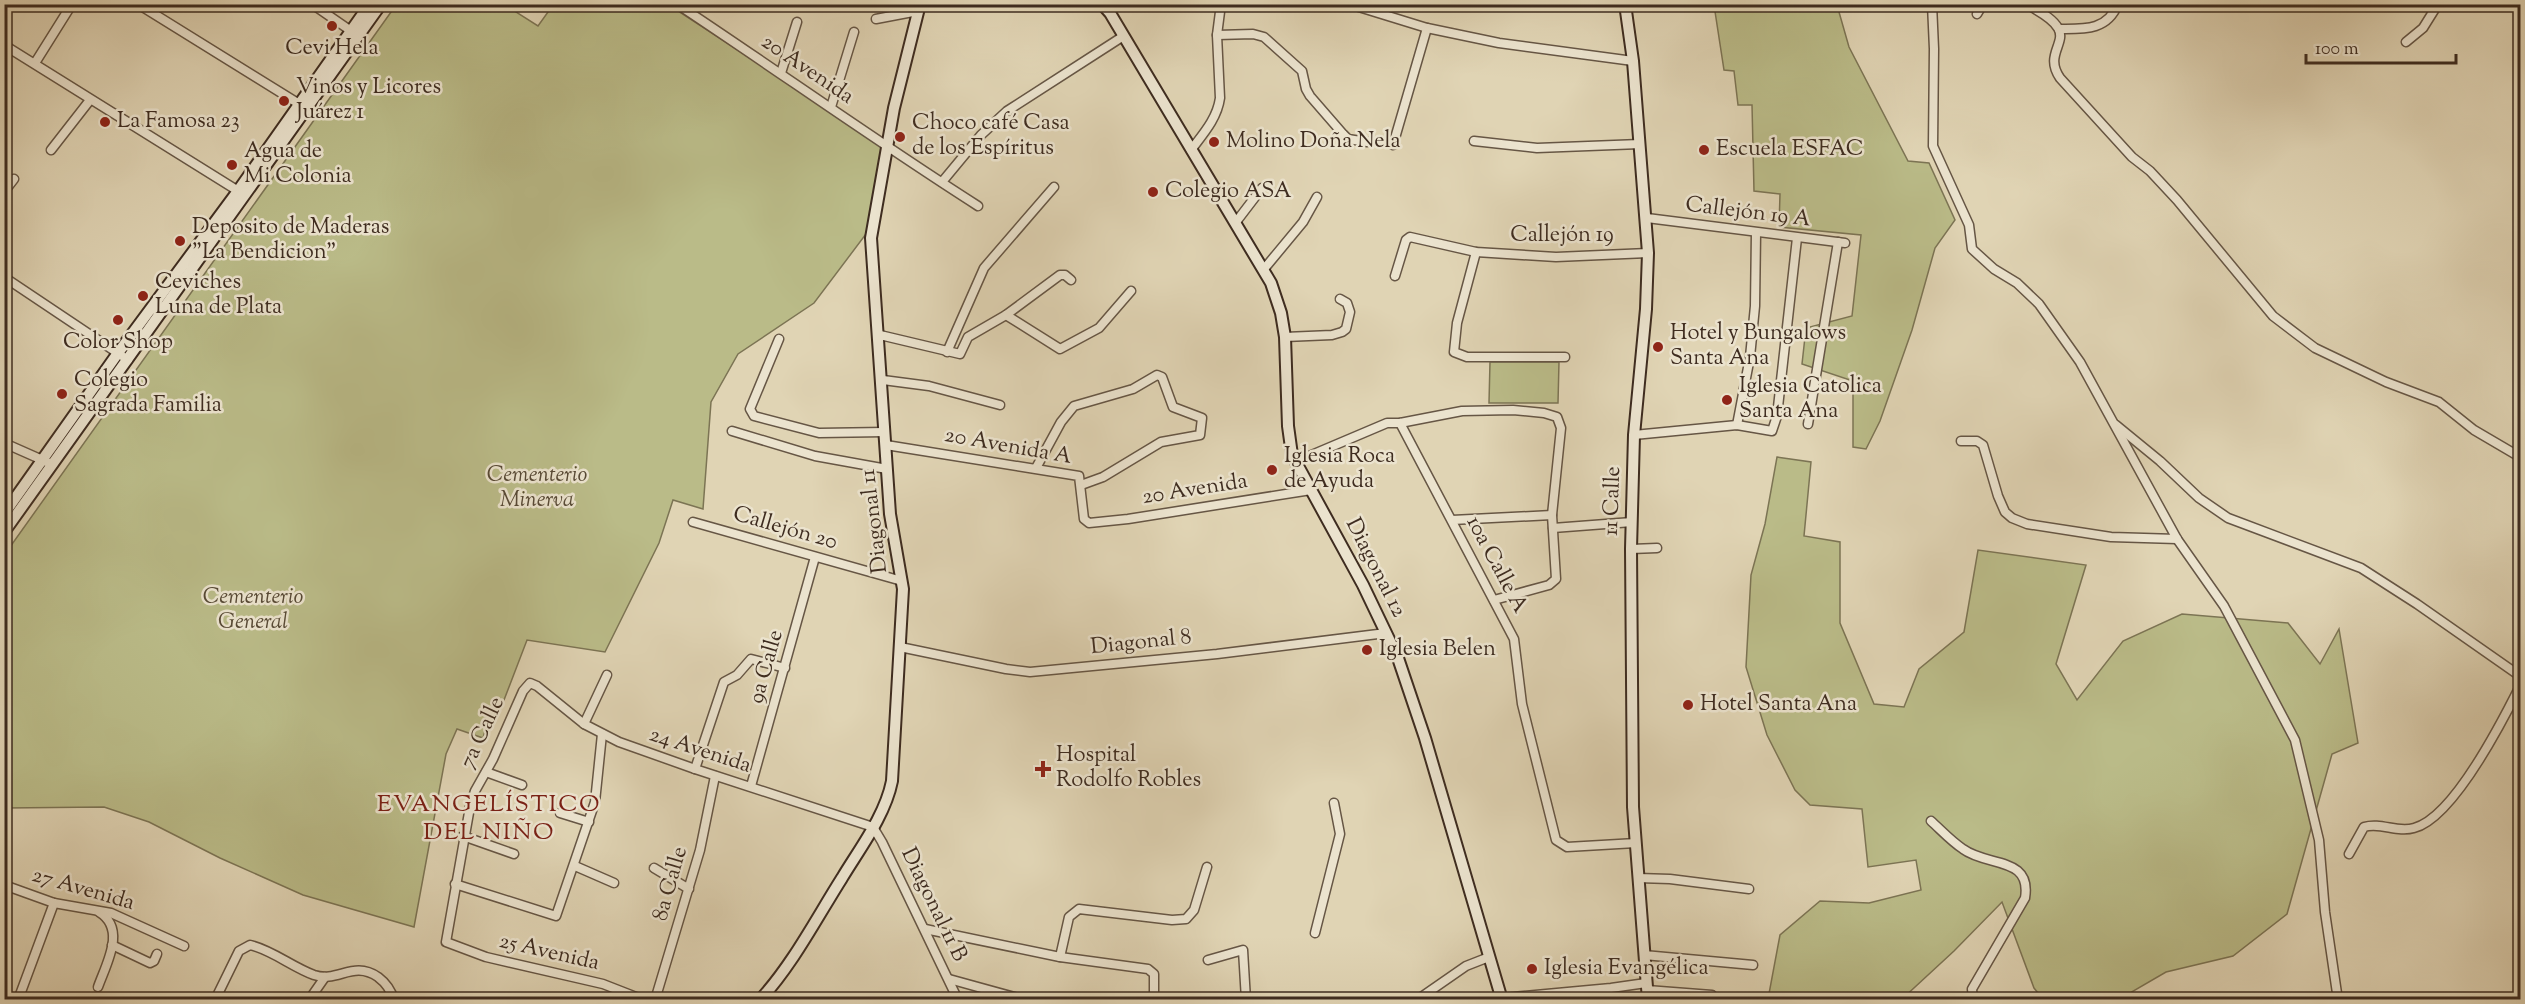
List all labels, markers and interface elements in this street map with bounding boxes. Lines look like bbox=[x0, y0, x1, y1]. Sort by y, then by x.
marker: Cevi Hela bbox=[325, 19, 339, 33]
street label: 20 Avenida bbox=[754, 27, 860, 113]
scale bar bbox=[2306, 27, 2456, 65]
place label: Cevi Hela bbox=[285, 33, 379, 65]
text: 100 m bbox=[2315, 37, 2359, 63]
place label: Vinos y Licores Juárez 1 bbox=[295, 72, 441, 129]
marker: Vinos y Licores Juárez 1 bbox=[277, 94, 291, 108]
place label: La Famosa 23 bbox=[117, 106, 240, 138]
place label: Choco café Casa de los Espíritus bbox=[912, 108, 1070, 165]
marker: La Famosa 23 bbox=[98, 115, 112, 129]
place label: Molino Doña Nela bbox=[1226, 126, 1401, 158]
marker: Choco café Casa de los Espíritus bbox=[893, 130, 907, 144]
place label: Escuela ESFAC bbox=[1716, 134, 1864, 166]
marker: Molino Doña Nela bbox=[1207, 135, 1221, 149]
place label: Agua de Mi Colonia bbox=[244, 136, 352, 193]
marker: Escuela ESFAC bbox=[1697, 143, 1711, 157]
marker: Agua de Mi Colonia bbox=[225, 158, 239, 172]
place label: Colegio ASA bbox=[1165, 176, 1292, 208]
marker: Colegio ASA bbox=[1146, 185, 1160, 199]
street label: Callejón 19 A bbox=[1683, 189, 1813, 237]
place label: Deposito de Maderas "La Bendicion" bbox=[192, 212, 389, 269]
street label: Callejón 19 bbox=[1510, 220, 1614, 252]
marker: Deposito de Maderas "La Bendicion" bbox=[173, 234, 187, 248]
place label: Ceviches Luna de Plata bbox=[155, 267, 282, 324]
marker: Ceviches Luna de Plata bbox=[136, 289, 150, 303]
marker: Color Shop bbox=[111, 313, 125, 327]
place label: Hotel y Bungalows Santa Ana bbox=[1670, 318, 1846, 375]
place label: Color Shop bbox=[63, 327, 173, 359]
marker: Hotel y Bungalows Santa Ana bbox=[1651, 340, 1665, 354]
place label: Colegio Sagrada Familia bbox=[74, 365, 222, 422]
place label: Iglesia Catolica Santa Ana bbox=[1739, 371, 1882, 428]
marker: Colegio Sagrada Familia bbox=[55, 387, 69, 401]
marker: Iglesia Catolica Santa Ana bbox=[1720, 393, 1734, 407]
street label: 20 Avenida A bbox=[942, 420, 1074, 474]
place label: Iglesia Roca de Ayuda bbox=[1284, 441, 1395, 498]
park label: Cementerio Minerva bbox=[487, 460, 587, 517]
marker: Iglesia Roca de Ayuda bbox=[1265, 463, 1279, 477]
street label: Diagonal 11 bbox=[853, 466, 897, 575]
street label: 20 Avenida bbox=[1140, 466, 1250, 514]
street label: 11 Calle bbox=[1596, 466, 1630, 536]
street label: Callejón 20 bbox=[729, 499, 841, 559]
street label: 10a Calle A bbox=[1457, 511, 1535, 619]
street label: Diagonal 12 bbox=[1336, 513, 1414, 623]
park label: Cementerio General bbox=[203, 582, 303, 639]
street label: Diagonal 8 bbox=[1089, 622, 1193, 664]
street label: 9a Calle bbox=[741, 626, 793, 708]
place label: Iglesia Belen bbox=[1379, 634, 1496, 666]
marker: Iglesia Belen bbox=[1360, 643, 1374, 657]
place label: Hotel Santa Ana bbox=[1700, 689, 1857, 721]
street label: 7a Calle bbox=[452, 692, 514, 774]
marker: Hotel Santa Ana bbox=[1681, 698, 1695, 712]
street label: 24 Avenida bbox=[645, 719, 755, 783]
place label: Hospital Rodolfo Robles bbox=[1056, 740, 1201, 797]
marker: Hospital Rodolfo Robles bbox=[1034, 760, 1052, 778]
district label: EVANGELÍSTICO DEL NIÑO bbox=[377, 788, 601, 850]
street label: Diagonal 11 B bbox=[892, 842, 975, 968]
street label: 8a Calle bbox=[645, 843, 697, 925]
street label: 27 Avenida bbox=[28, 860, 138, 920]
street label: 25 Avenida bbox=[496, 926, 602, 980]
place label: Iglesia Evangélica bbox=[1544, 953, 1709, 985]
marker: Iglesia Evangélica bbox=[1525, 962, 1539, 976]

